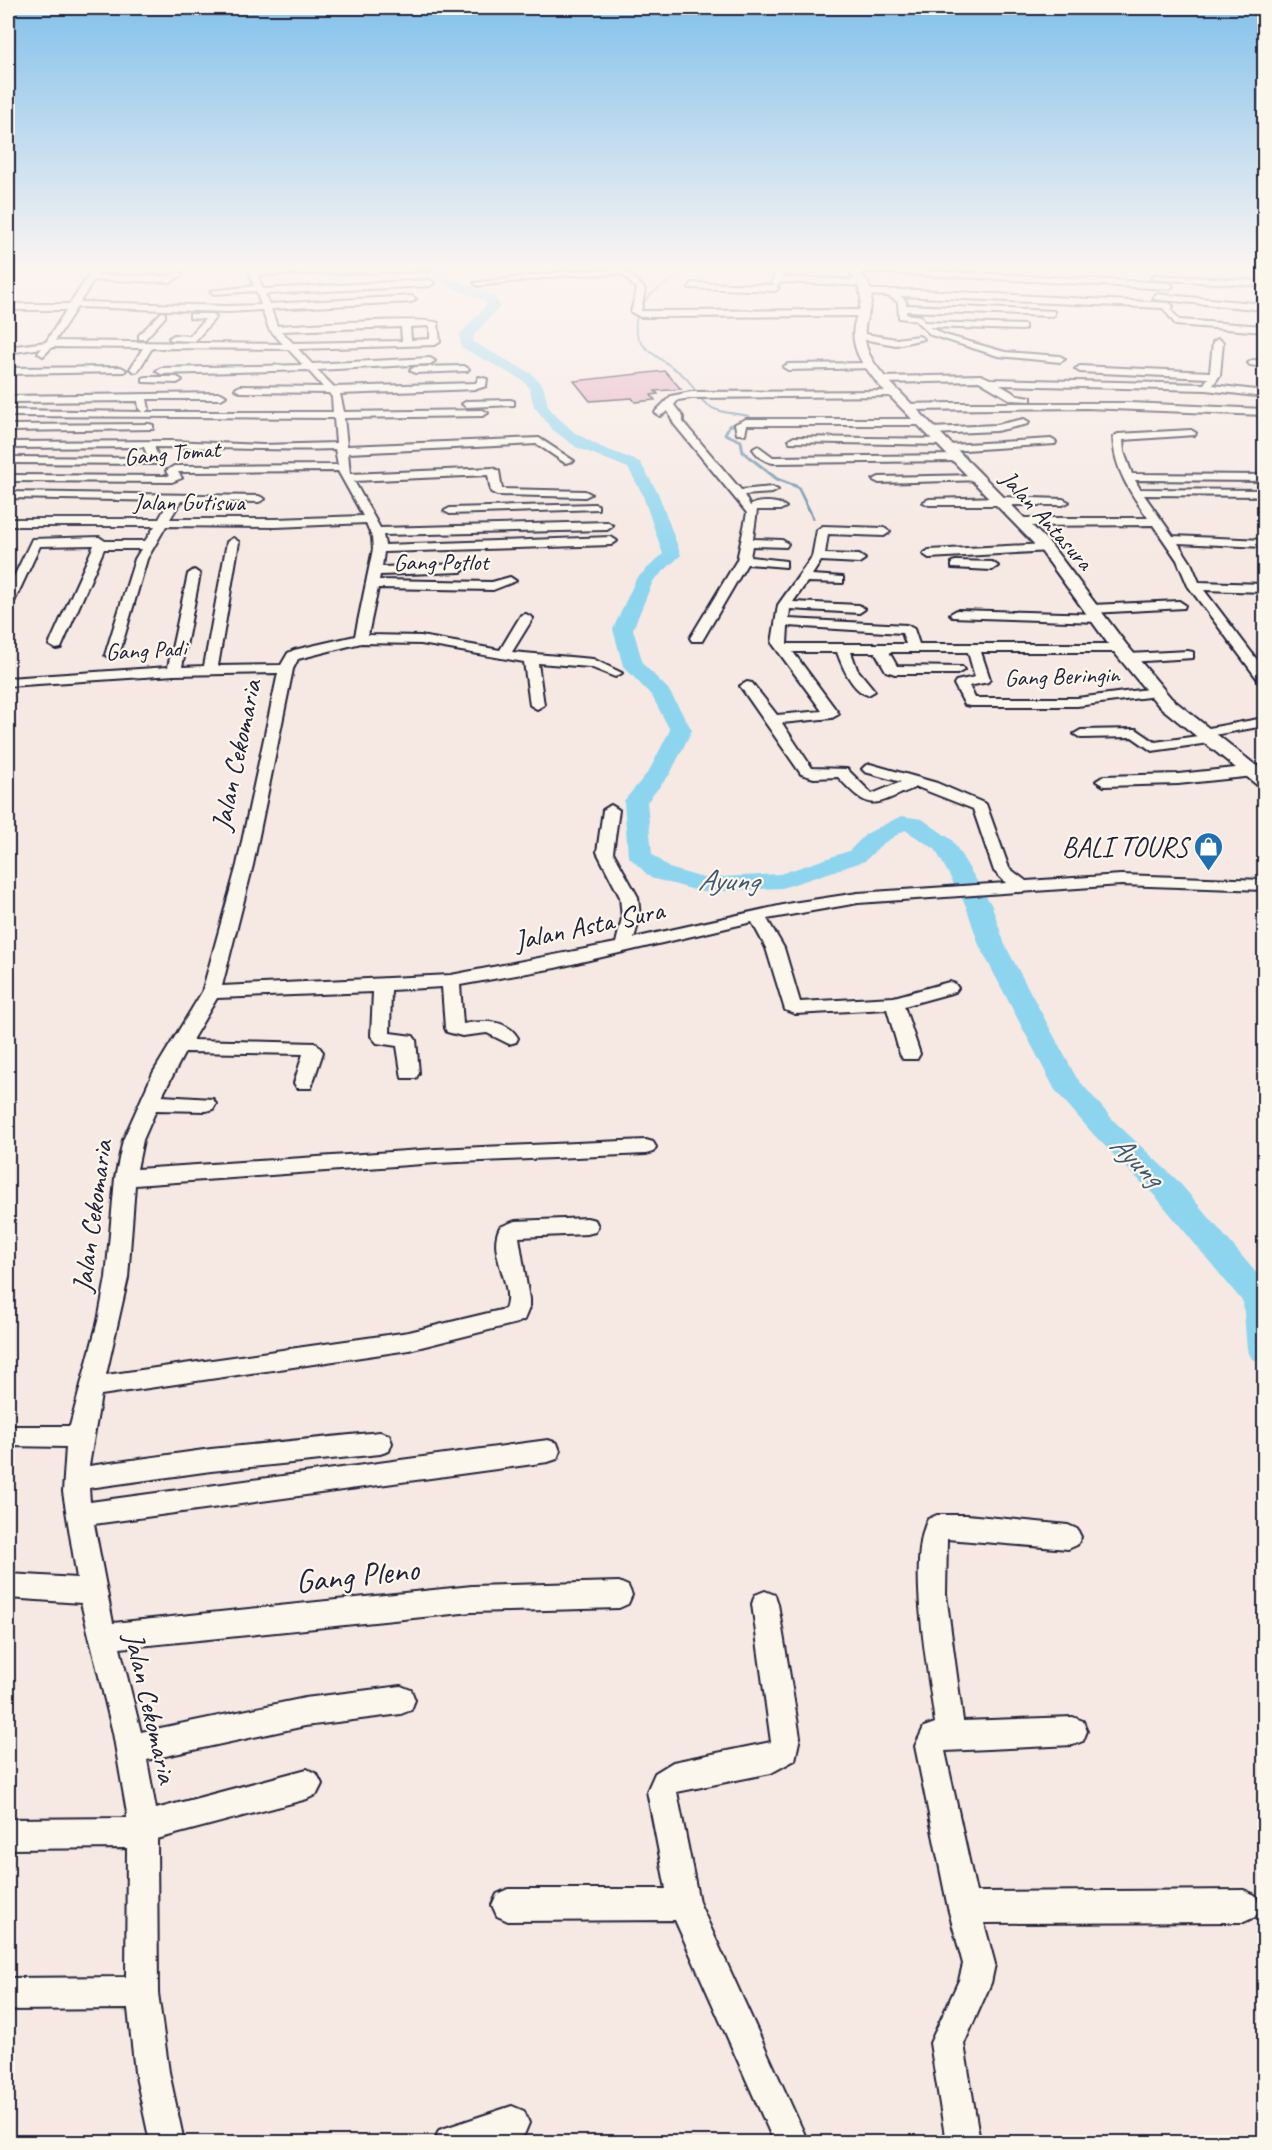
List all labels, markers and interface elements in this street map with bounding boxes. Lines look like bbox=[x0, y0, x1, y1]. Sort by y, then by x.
street label: Gang Tomat bbox=[123, 434, 223, 472]
street label: Jalan Antasura bbox=[994, 463, 1100, 577]
street label: Jalan Gutiswa bbox=[132, 487, 246, 517]
street label: Gang Potlot bbox=[393, 547, 491, 577]
street label: Gang Padi bbox=[105, 633, 191, 667]
street label: Gang Beringin bbox=[1004, 659, 1121, 693]
street label: Jalan Cekomaria bbox=[203, 675, 269, 835]
place label: BALI TOURS bbox=[1062, 829, 1191, 864]
shop icon: BALI TOURS bbox=[1193, 830, 1225, 872]
water label: Ayung bbox=[698, 860, 763, 900]
street label: Jalan Asta Sura bbox=[509, 892, 669, 958]
water label: Ayung bbox=[1102, 1126, 1175, 1198]
street label: Jalan Cekomaria bbox=[64, 1136, 120, 1296]
street label: Gang Pleno bbox=[293, 1548, 422, 1602]
street label: Jalan Cekomaria bbox=[116, 1628, 186, 1788]

